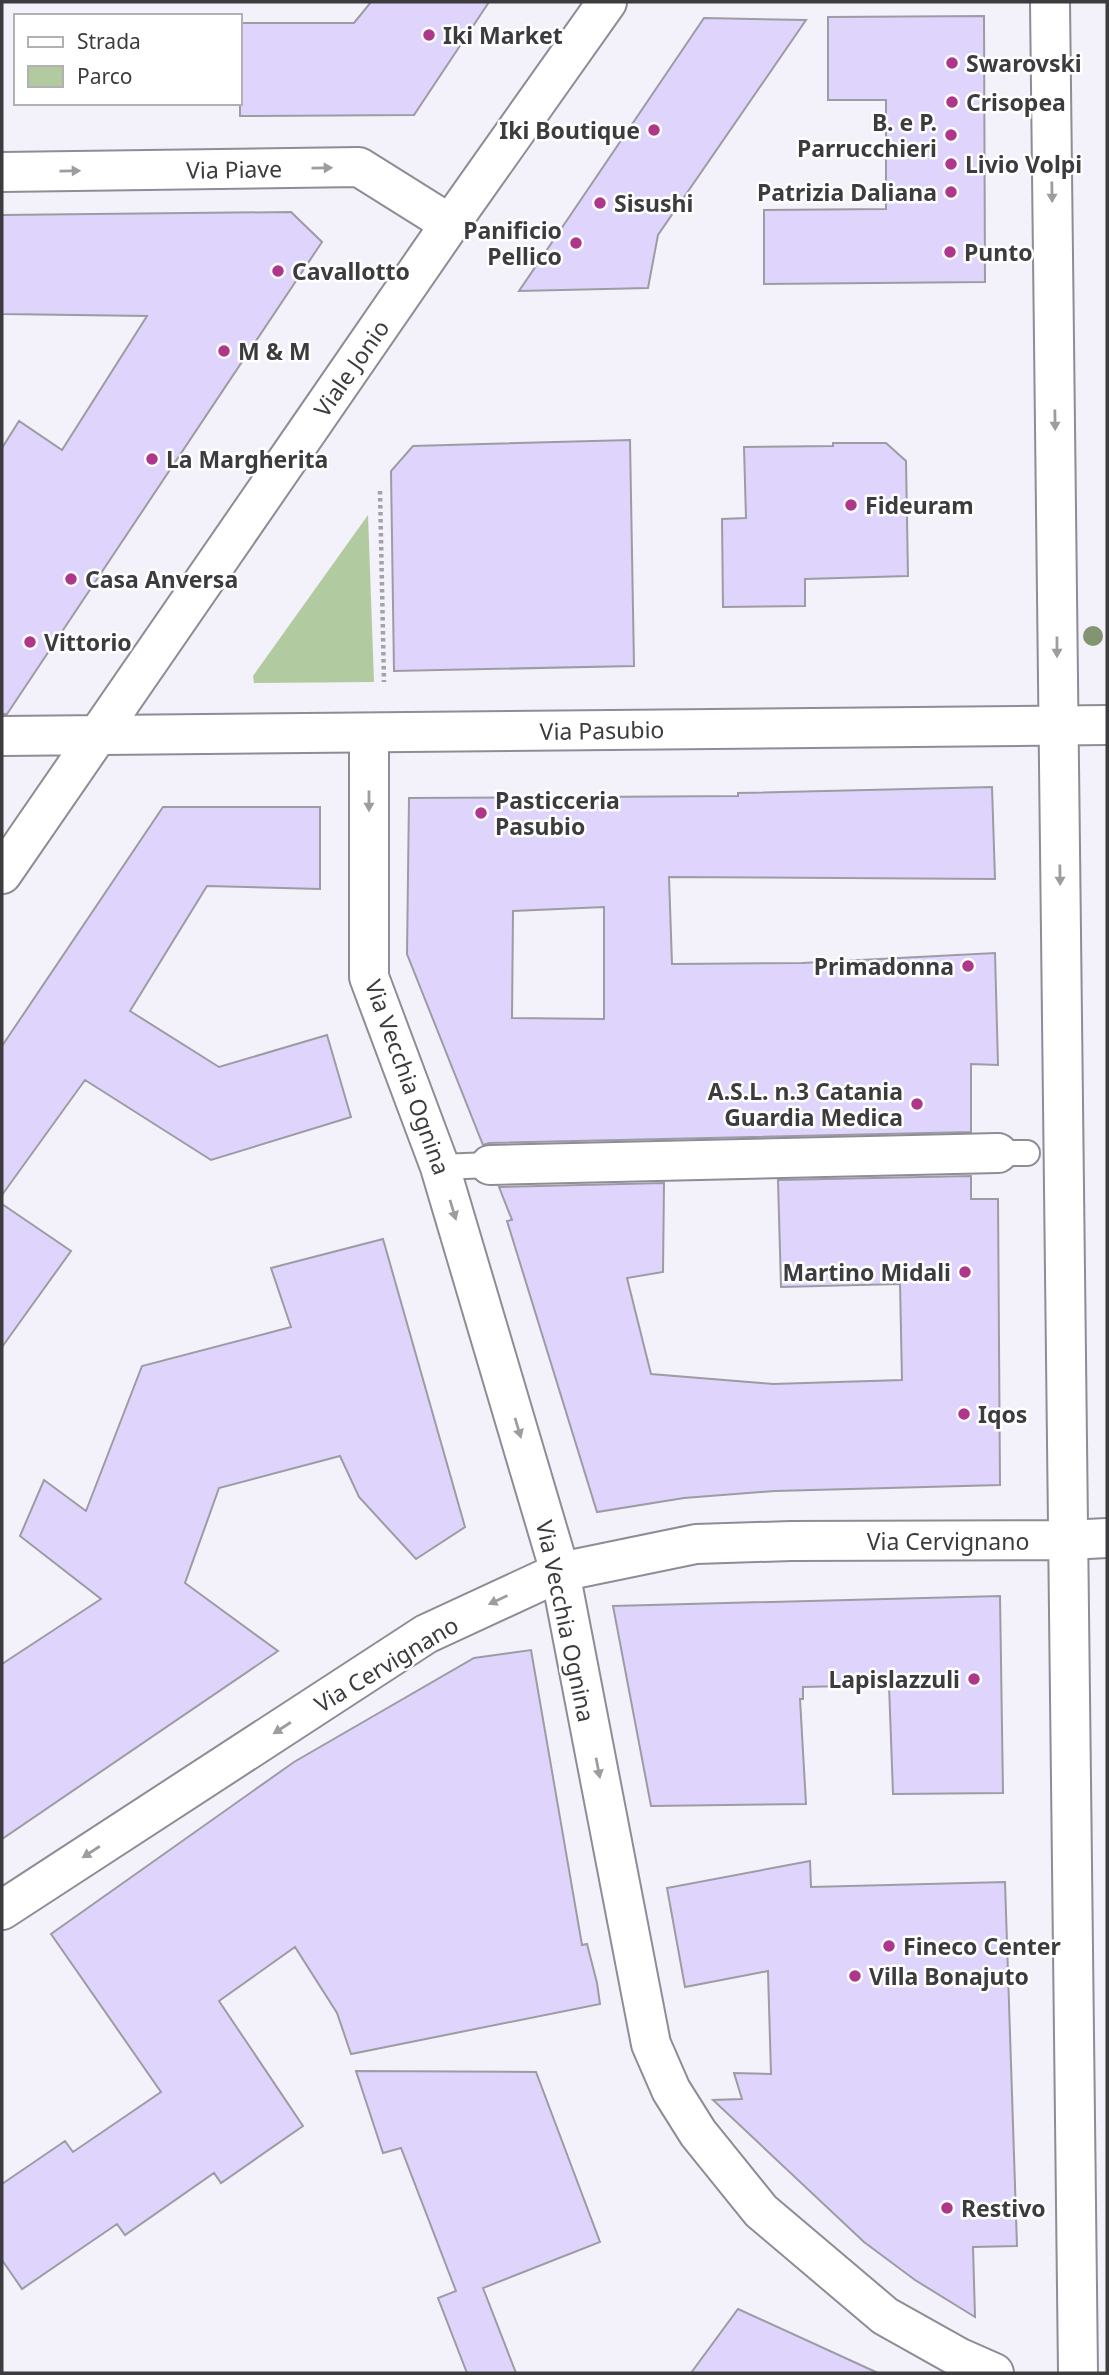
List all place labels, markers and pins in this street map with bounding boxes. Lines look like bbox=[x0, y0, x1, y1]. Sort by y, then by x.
place label: Iki Market bbox=[443, 19, 563, 51]
marker: Iki Market bbox=[421, 27, 437, 43]
place label: Swarovski bbox=[966, 47, 1082, 79]
marker: Swarovski bbox=[944, 55, 960, 71]
place label: Crisopea bbox=[966, 86, 1066, 118]
marker: Crisopea bbox=[944, 94, 960, 110]
place label: B. e P. Parrucchieri bbox=[797, 106, 937, 164]
place label: Iki Boutique bbox=[499, 114, 640, 146]
marker: Iki Boutique bbox=[646, 122, 662, 138]
marker: B. e P. Parrucchieri bbox=[943, 127, 959, 143]
place label: Livio Volpi bbox=[965, 148, 1082, 180]
marker: Livio Volpi bbox=[943, 156, 959, 172]
place label: Patrizia Daliana bbox=[757, 176, 937, 208]
marker: Patrizia Daliana bbox=[943, 184, 959, 200]
place label: Sisushi bbox=[614, 187, 693, 219]
marker: Sisushi bbox=[592, 195, 608, 211]
place label: Panificio Pellico bbox=[463, 214, 562, 272]
marker: Panificio Pellico bbox=[568, 235, 584, 251]
place label: Punto bbox=[964, 236, 1033, 268]
marker: Punto bbox=[942, 244, 958, 260]
place label: Cavallotto bbox=[292, 255, 410, 287]
marker: Cavallotto bbox=[270, 263, 286, 279]
place label: M & M bbox=[238, 335, 311, 367]
marker: M & M bbox=[216, 343, 232, 359]
place label: La Margherita bbox=[166, 443, 328, 475]
marker: La Margherita bbox=[144, 451, 160, 467]
place label: Fideuram bbox=[865, 489, 974, 521]
marker: Fideuram bbox=[843, 497, 859, 513]
place label: Casa Anversa bbox=[85, 563, 238, 595]
marker: Casa Anversa bbox=[63, 571, 79, 587]
place label: Vittorio bbox=[44, 626, 132, 658]
marker: Vittorio bbox=[22, 634, 38, 650]
place label: Pasticceria Pasubio bbox=[495, 784, 620, 842]
marker: Pasticceria Pasubio bbox=[473, 805, 489, 821]
place label: Primadonna bbox=[814, 950, 954, 982]
marker: Primadonna bbox=[960, 958, 976, 974]
place label: A.S.L. n.3 Catania Guardia Medica bbox=[708, 1075, 903, 1133]
marker: A.S.L. n.3 Catania Guardia Medica bbox=[909, 1096, 925, 1112]
place label: Martino Midali bbox=[782, 1256, 951, 1288]
marker: Martino Midali bbox=[957, 1264, 973, 1280]
place label: Iqos bbox=[978, 1398, 1027, 1430]
marker: Iqos bbox=[956, 1406, 972, 1422]
place label: Lapislazzuli bbox=[828, 1663, 960, 1695]
marker: Lapislazzuli bbox=[966, 1671, 982, 1687]
place label: Fineco Center bbox=[903, 1930, 1061, 1962]
marker: Fineco Center bbox=[881, 1938, 897, 1954]
place label: Villa Bonajuto bbox=[869, 1960, 1029, 1992]
marker: Villa Bonajuto bbox=[847, 1968, 863, 1984]
place label: Restivo bbox=[961, 2192, 1046, 2224]
marker: Restivo bbox=[939, 2200, 955, 2216]

